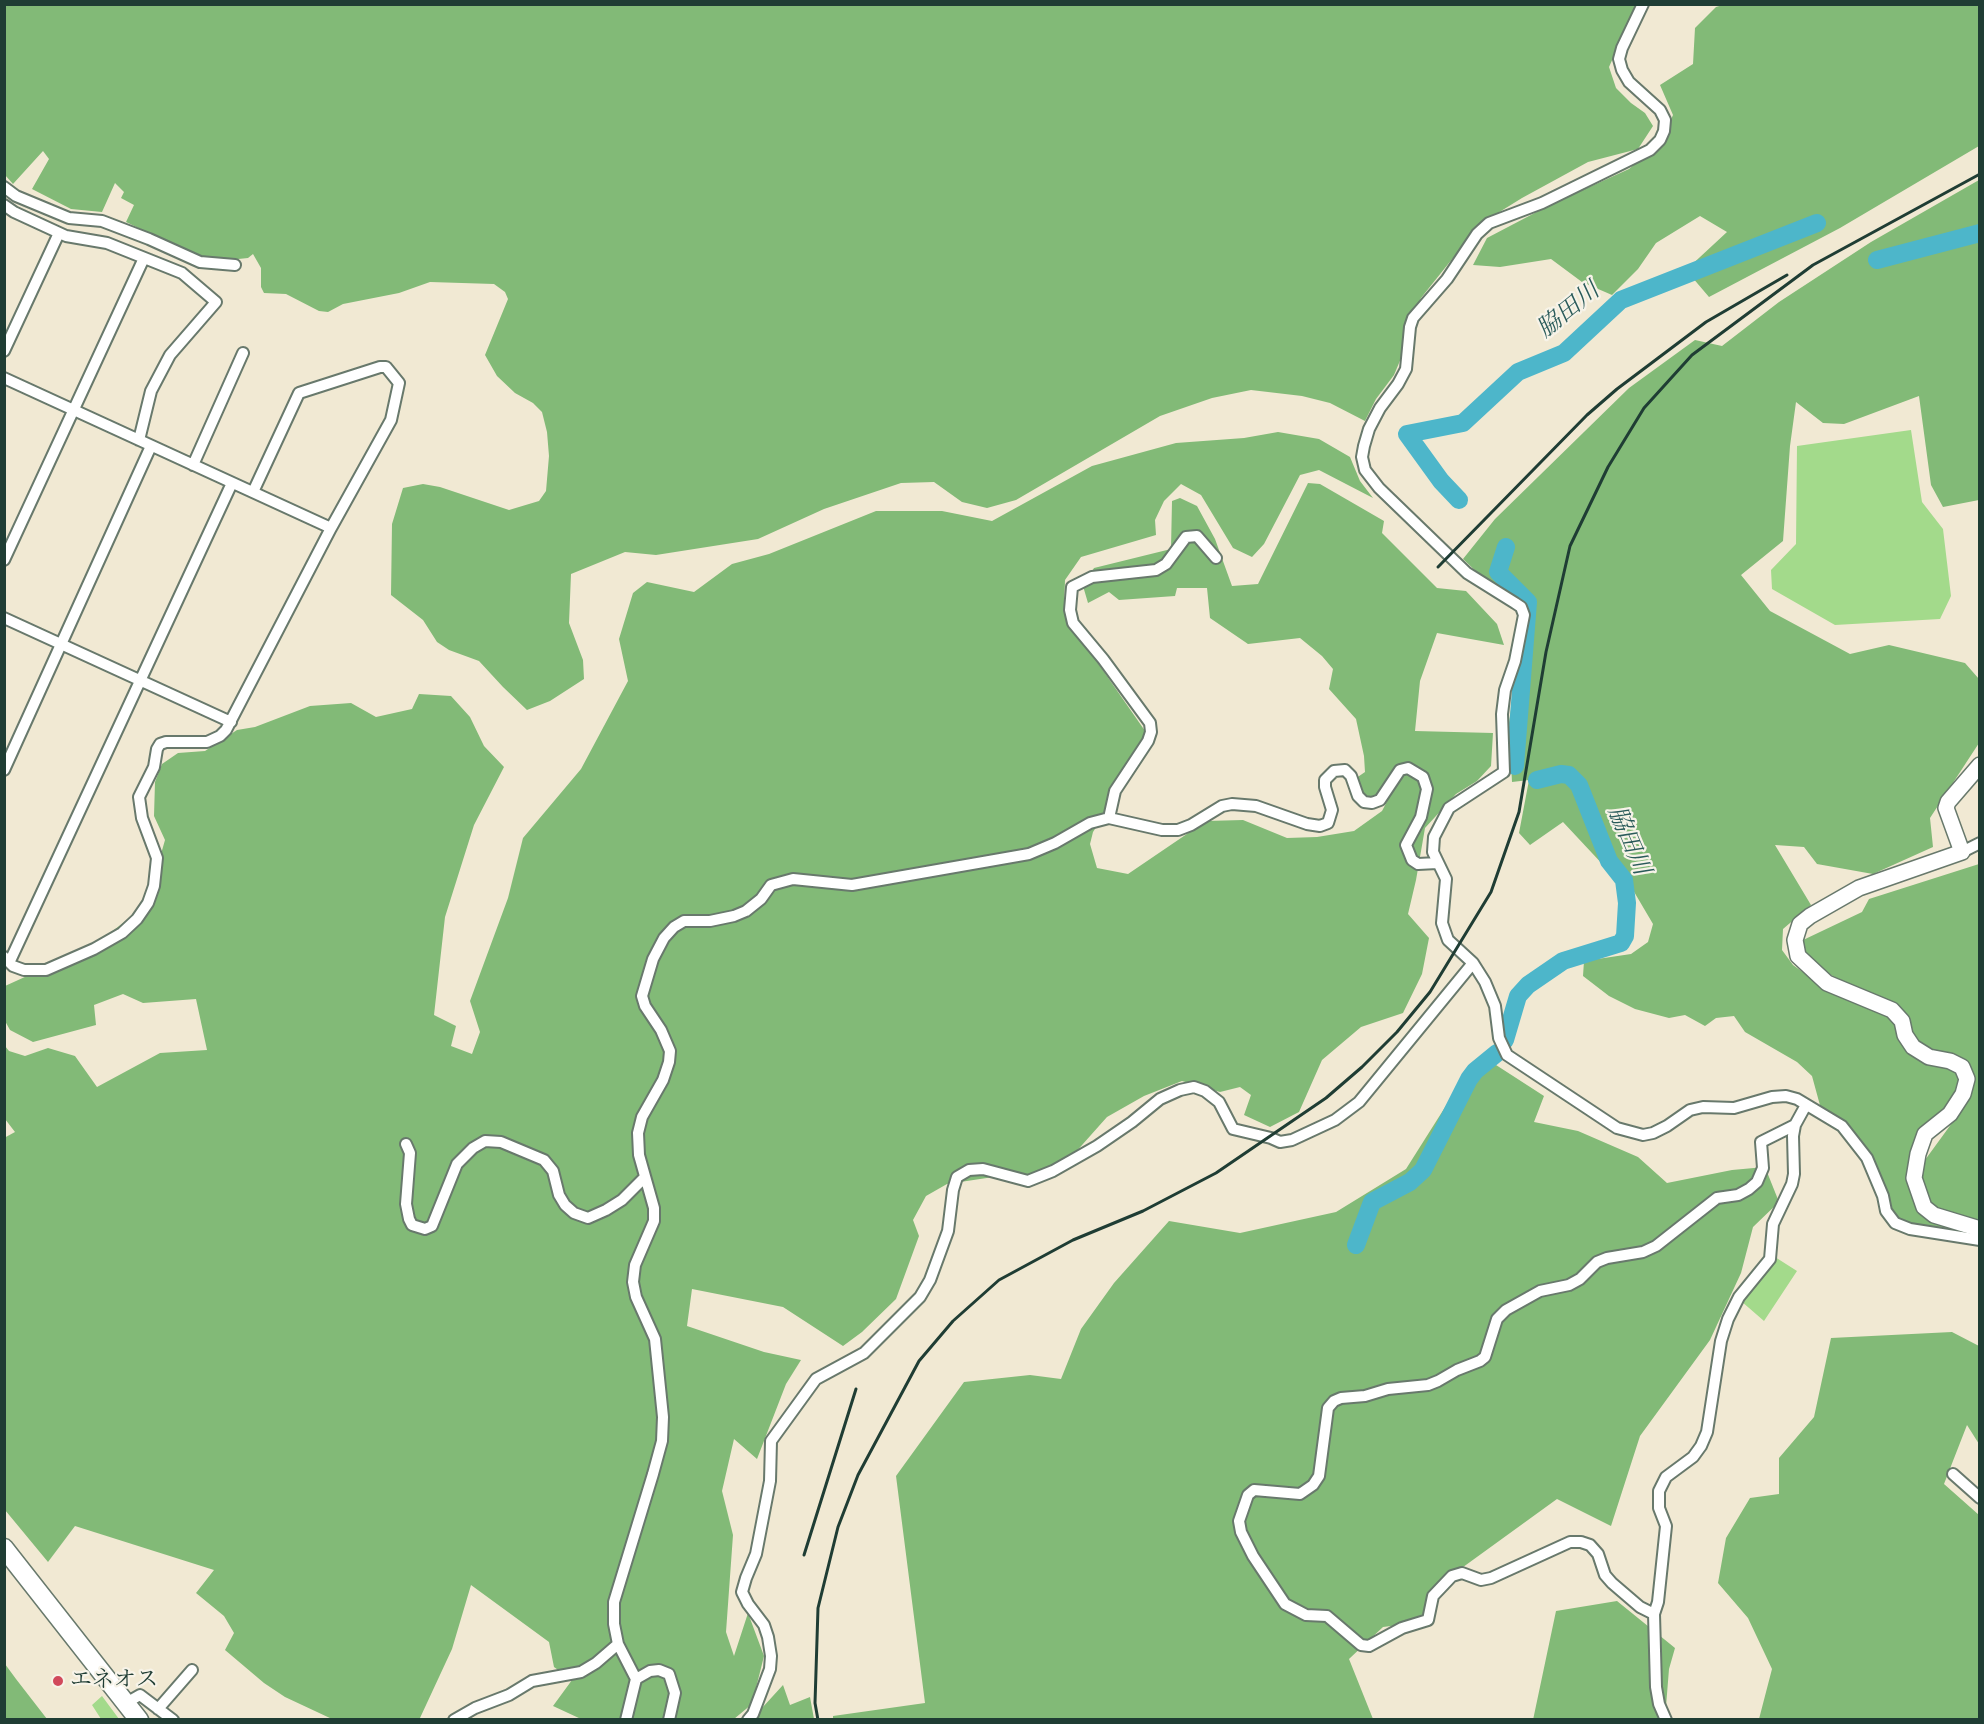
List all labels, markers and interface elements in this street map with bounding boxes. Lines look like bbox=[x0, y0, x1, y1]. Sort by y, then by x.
water label: 脇田川 bbox=[1532, 277, 1606, 345]
water label: 脇田川 bbox=[1601, 802, 1655, 880]
place label: エネオス bbox=[70, 1668, 158, 1694]
marker: エネオス bbox=[51, 1674, 65, 1688]

